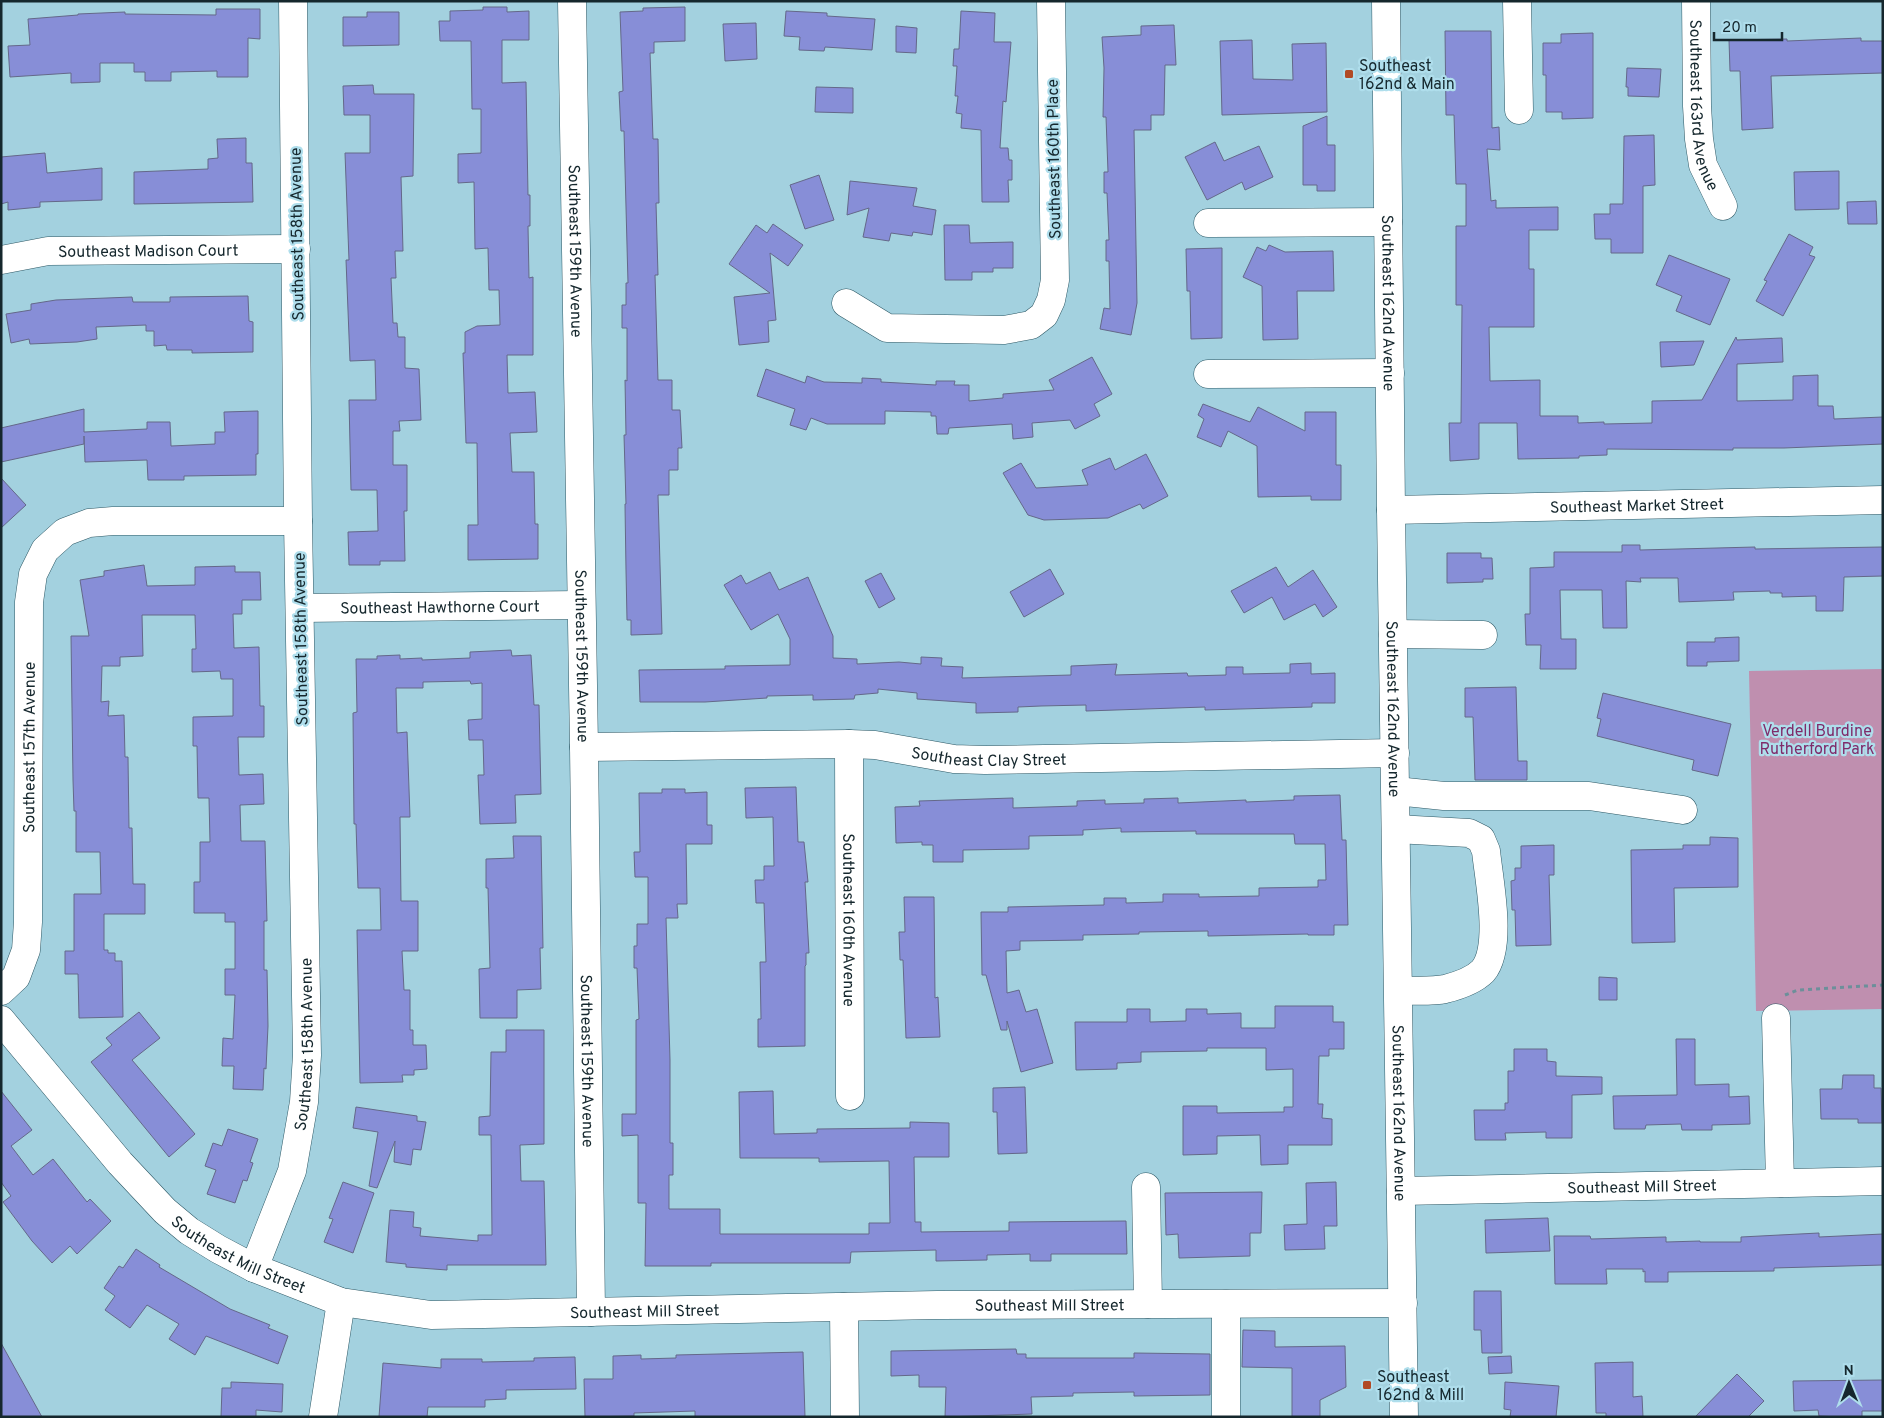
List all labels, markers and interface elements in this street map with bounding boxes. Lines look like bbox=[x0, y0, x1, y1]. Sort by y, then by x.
scale bar bbox=[1714, 10, 1782, 42]
street label: Southeast 163rd Avenue bbox=[1684, 19, 1722, 195]
text: 20 m bbox=[1722, 19, 1757, 38]
place label: Southeast 162nd & Main bbox=[1359, 57, 1455, 95]
marker: Southeast 162nd & Main bbox=[1343, 68, 1355, 80]
street label: Southeast 160th Place bbox=[1044, 79, 1066, 239]
street label: Southeast 158th Avenue bbox=[286, 147, 310, 321]
street label: Southeast 159th Avenue bbox=[563, 164, 585, 338]
street label: Southeast 162nd Avenue bbox=[1376, 215, 1398, 391]
street label: Southeast Madison Court bbox=[58, 241, 239, 263]
street label: Southeast Market Street bbox=[1550, 495, 1724, 519]
street label: Southeast 158th Avenue bbox=[290, 552, 314, 726]
street label: Southeast 159th Avenue bbox=[569, 569, 592, 743]
street label: Southeast Hawthorne Court bbox=[340, 597, 540, 620]
street label: Southeast 162nd Avenue bbox=[1381, 621, 1403, 797]
street label: Southeast 157th Avenue bbox=[20, 662, 41, 833]
park label: Verdell Burdine Rutherford Park bbox=[1760, 722, 1874, 760]
street label: Southeast Clay Street bbox=[909, 744, 1067, 772]
street label: Southeast 160th Avenue bbox=[837, 833, 858, 1007]
street label: Southeast 158th Avenue bbox=[291, 958, 319, 1132]
street label: Southeast 159th Avenue bbox=[575, 974, 597, 1148]
street label: Southeast 162nd Avenue bbox=[1386, 1024, 1409, 1201]
street label: Southeast Mill Street bbox=[1567, 1176, 1717, 1200]
street label: Southeast Mill Street bbox=[166, 1212, 308, 1299]
street label: Southeast Mill Street bbox=[975, 1296, 1125, 1317]
street label: Southeast Mill Street bbox=[570, 1301, 720, 1324]
north arrow bbox=[1824, 1358, 1874, 1408]
text: N bbox=[1844, 1363, 1854, 1380]
place label: Southeast 162nd & Mill bbox=[1377, 1368, 1464, 1406]
marker: Southeast 162nd & Mill bbox=[1361, 1379, 1373, 1391]

